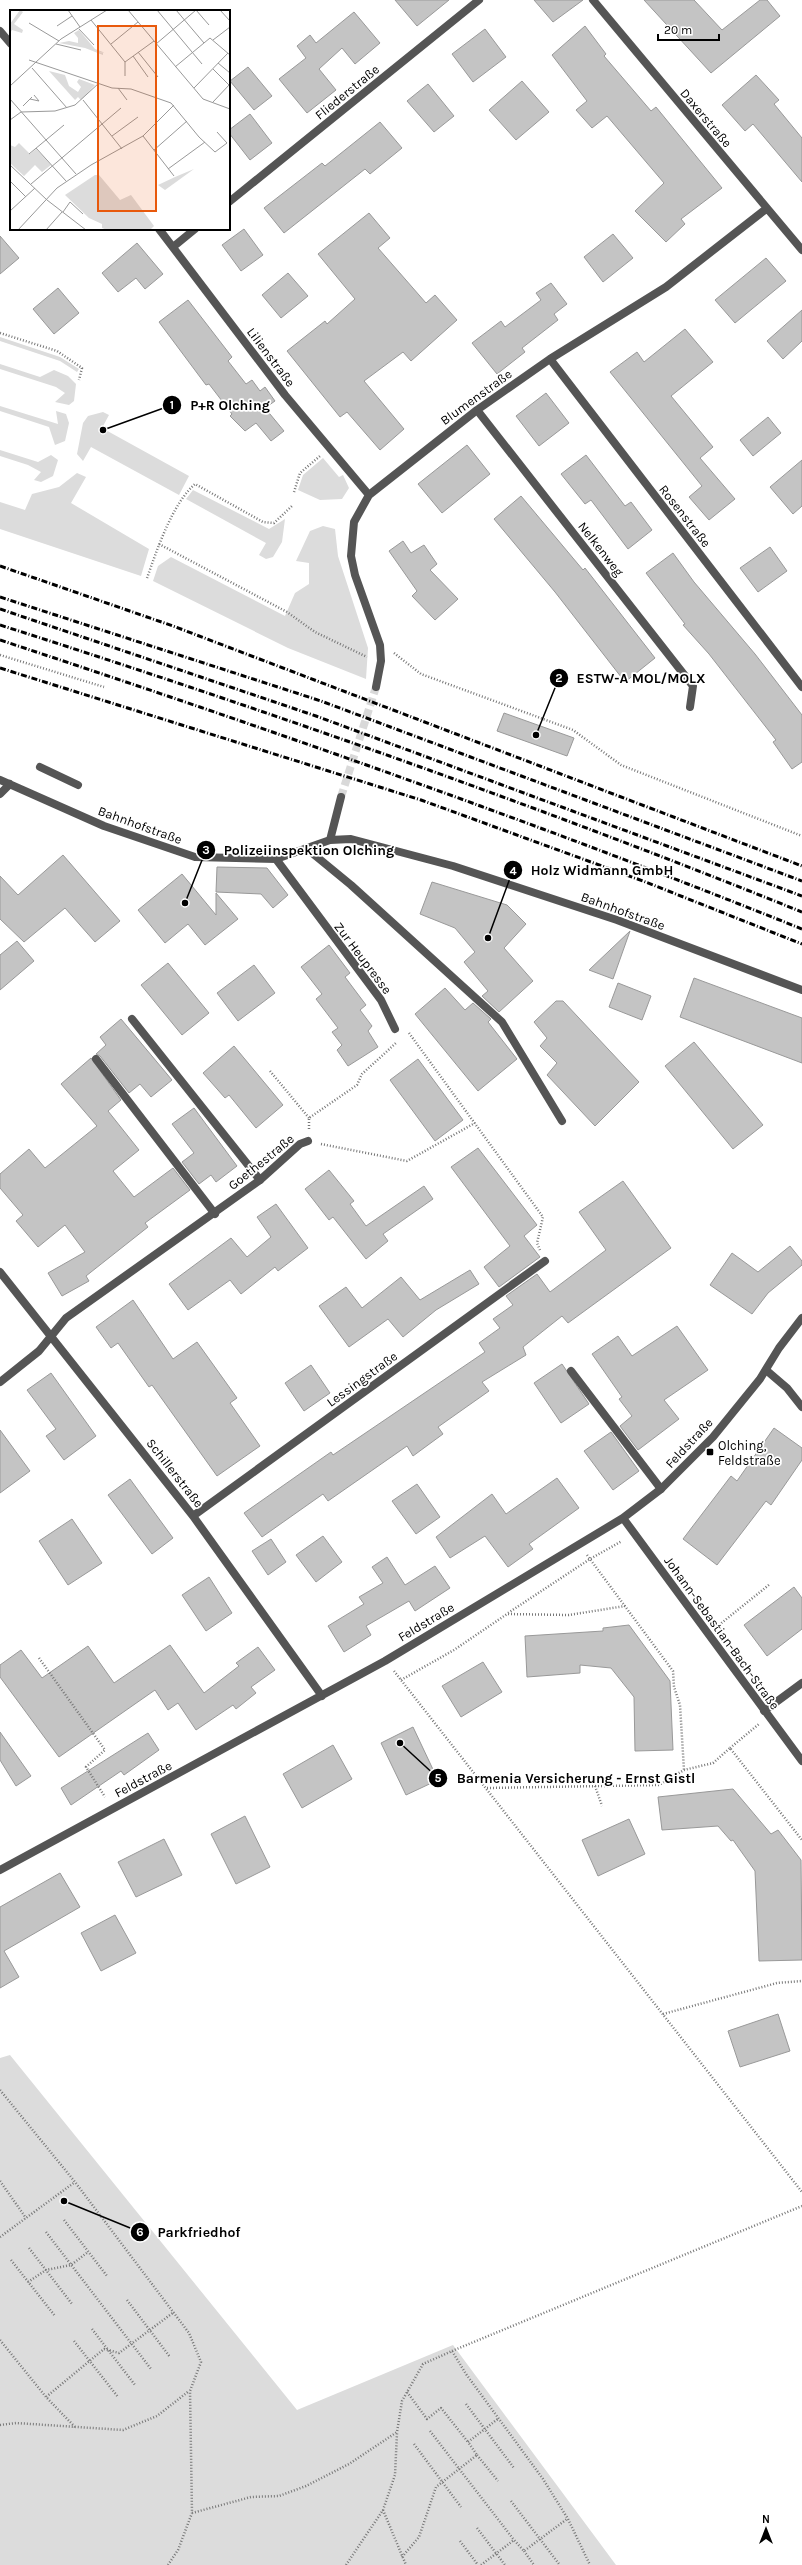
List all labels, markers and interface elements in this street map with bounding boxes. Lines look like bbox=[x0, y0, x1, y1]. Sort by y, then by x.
inset map bbox=[10, 10, 230, 230]
scale bar bbox=[658, 16, 719, 42]
text: 20 m bbox=[664, 23, 692, 37]
street label: Fliederstraße bbox=[312, 61, 382, 122]
street label: Daxerstraße bbox=[677, 86, 735, 151]
street label: Lilienstraße bbox=[244, 324, 298, 390]
street label: Blumenstraße bbox=[437, 366, 515, 428]
callout: P+R Olching bbox=[162, 392, 278, 418]
text: P+R Olching bbox=[190, 397, 270, 414]
text: 1 bbox=[170, 398, 174, 412]
street label: Rosenstraße bbox=[656, 482, 714, 550]
street label: Nelkenweg bbox=[575, 519, 627, 580]
callout: ESTW-A MOL/MOLX bbox=[549, 665, 714, 691]
text: ESTW-A MOL/MOLX bbox=[577, 670, 706, 687]
text: 2 bbox=[555, 671, 563, 685]
street label: Bahnhofstraße bbox=[96, 803, 184, 847]
callout: Polizeiinspektion Olching bbox=[196, 837, 402, 863]
text: Polizeiinspektion Olching bbox=[224, 842, 394, 859]
text: 3 bbox=[202, 843, 210, 857]
callout: Holz Widmann GmbH bbox=[503, 857, 681, 883]
text: Holz Widmann GmbH bbox=[531, 862, 673, 879]
text: 4 bbox=[509, 864, 517, 878]
street label: Bahnhofstraße bbox=[579, 889, 667, 933]
street label: Zur Heupresse bbox=[331, 919, 395, 997]
street label: Goethestraße bbox=[225, 1131, 297, 1193]
street label: Lessingstraße bbox=[324, 1348, 401, 1410]
street label: Feldstraße bbox=[662, 1415, 716, 1471]
street label: Schillerstraße bbox=[143, 1436, 207, 1511]
place label: Olching, Feldstraße bbox=[718, 1438, 781, 1468]
marker: Olching, Feldstraße bbox=[705, 1447, 715, 1457]
street label: Johann-Sebastian-Bach-Straße bbox=[661, 1553, 783, 1713]
street label: Feldstraße bbox=[395, 1599, 457, 1645]
street label: Feldstraße bbox=[112, 1758, 174, 1800]
callout: Barmenia Versicherung - Ernst Gistl bbox=[428, 1765, 703, 1791]
text: Barmenia Versicherung - Ernst Gistl bbox=[457, 1770, 695, 1787]
text: 5 bbox=[435, 1771, 442, 1785]
callout: Parkfriedhof bbox=[130, 2219, 249, 2245]
text: Parkfriedhof bbox=[157, 2224, 241, 2241]
text: 6 bbox=[136, 2225, 144, 2239]
north arrow bbox=[746, 2509, 786, 2549]
text: N bbox=[762, 2513, 770, 2526]

